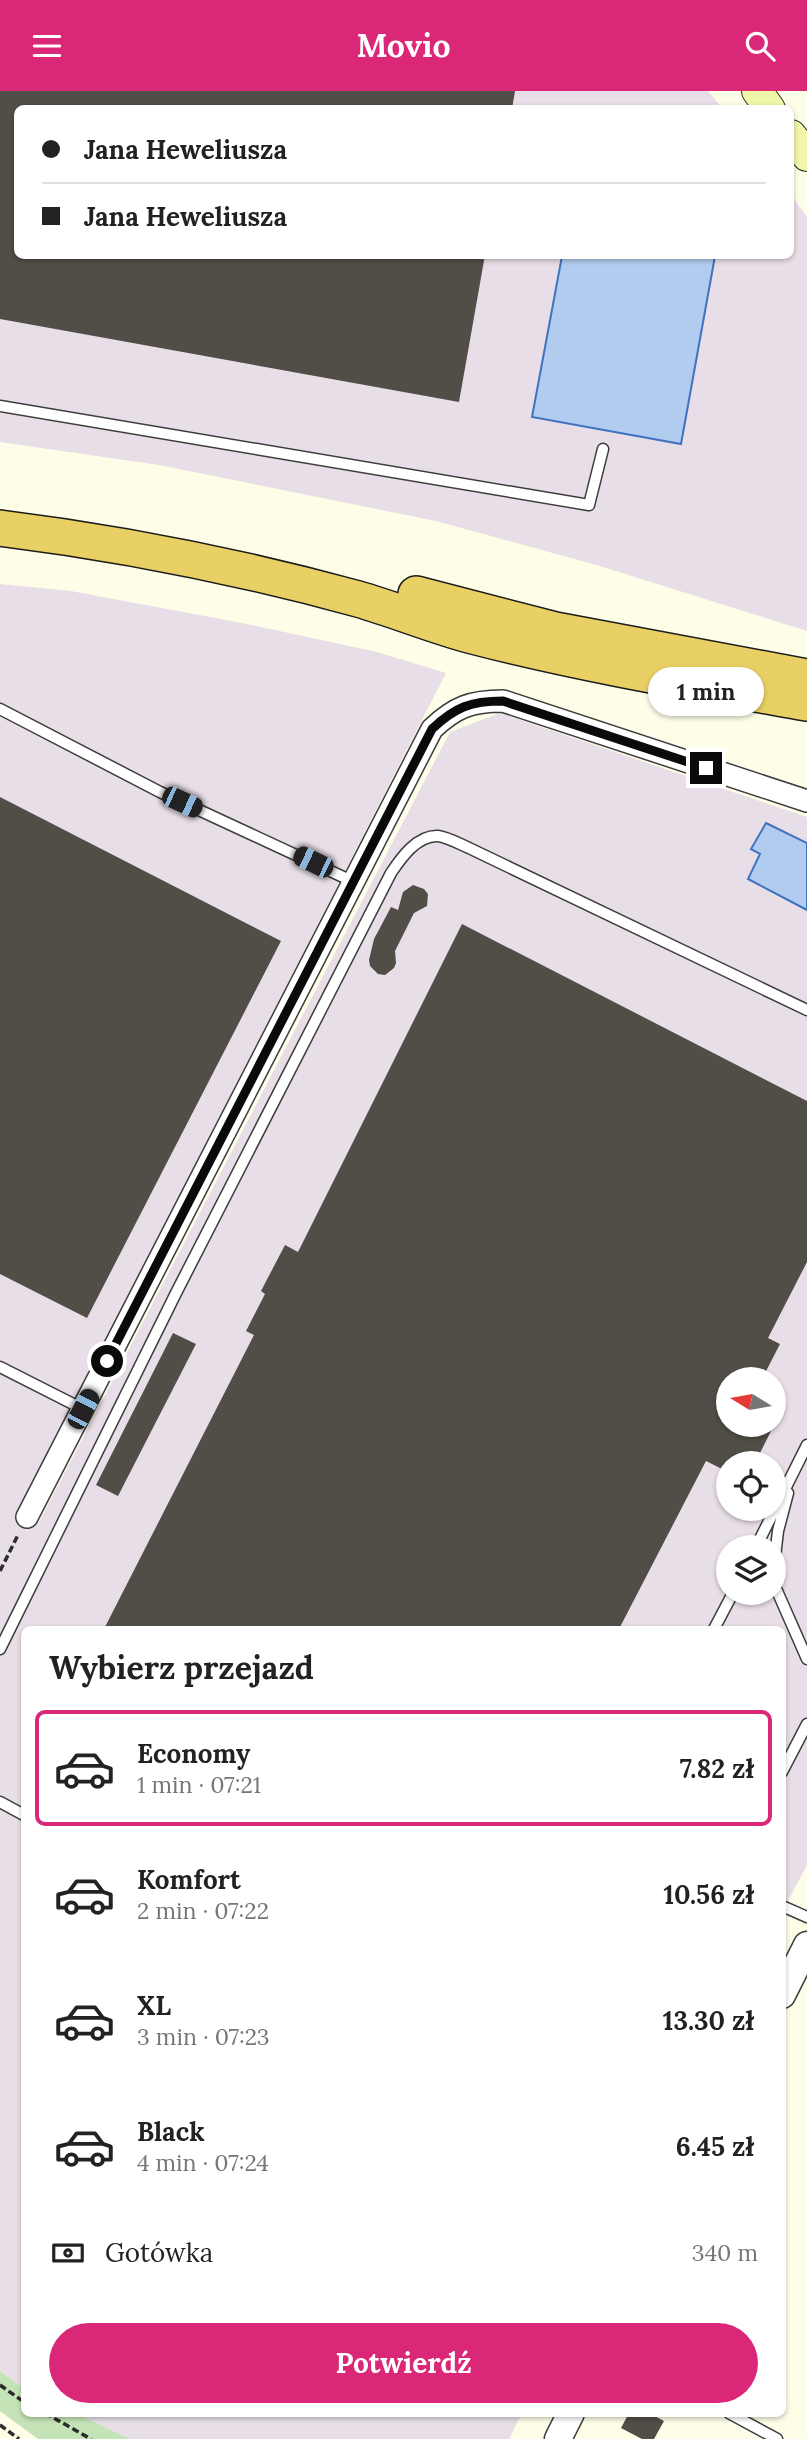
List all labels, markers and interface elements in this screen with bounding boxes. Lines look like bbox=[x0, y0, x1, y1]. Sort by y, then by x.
text: Movio bbox=[356, 25, 451, 66]
icon: menu bbox=[28, 27, 66, 65]
icon: search bbox=[741, 27, 779, 65]
text: Jana Heweliusza bbox=[84, 133, 287, 166]
text: Jana Heweliusza bbox=[84, 200, 287, 233]
callout: 1 min bbox=[648, 667, 764, 715]
text: 1 min bbox=[677, 677, 735, 706]
route end bbox=[690, 752, 722, 784]
car bbox=[159, 784, 206, 820]
car bbox=[290, 843, 337, 881]
route start bbox=[91, 1345, 123, 1377]
north arrow bbox=[716, 1367, 786, 1437]
map controls bbox=[716, 1367, 786, 1605]
car bbox=[64, 1386, 103, 1432]
button: locate bbox=[716, 1451, 786, 1521]
button: layers bbox=[716, 1535, 786, 1605]
text: Wybierz przejazd bbox=[49, 1647, 314, 1688]
icon: car bbox=[53, 1737, 116, 1800]
text: Economy bbox=[137, 1737, 250, 1770]
text: 7.82 zł bbox=[680, 1752, 754, 1785]
text: 1 min · 07:21 bbox=[137, 1770, 261, 1799]
icon: car bbox=[53, 1863, 116, 1926]
text: Komfort bbox=[137, 1863, 241, 1896]
text: 10.56 zł bbox=[663, 1878, 754, 1911]
text: 2 min · 07:22 bbox=[137, 1896, 269, 1925]
icon: car bbox=[53, 1989, 116, 2052]
text: XL bbox=[137, 1989, 171, 2022]
text: 13.30 zł bbox=[663, 2004, 754, 2037]
text: 3 min · 07:23 bbox=[137, 2022, 270, 2051]
icon: car bbox=[53, 2115, 116, 2178]
text: Black bbox=[137, 2115, 205, 2148]
text: 6.45 zł bbox=[676, 2130, 754, 2163]
text: 4 min · 07:24 bbox=[137, 2148, 269, 2177]
icon: cash bbox=[49, 2234, 87, 2272]
text: Gotówka bbox=[105, 2236, 213, 2269]
text: 340 m bbox=[692, 2238, 758, 2267]
button: Potwierdź bbox=[49, 2323, 758, 2403]

